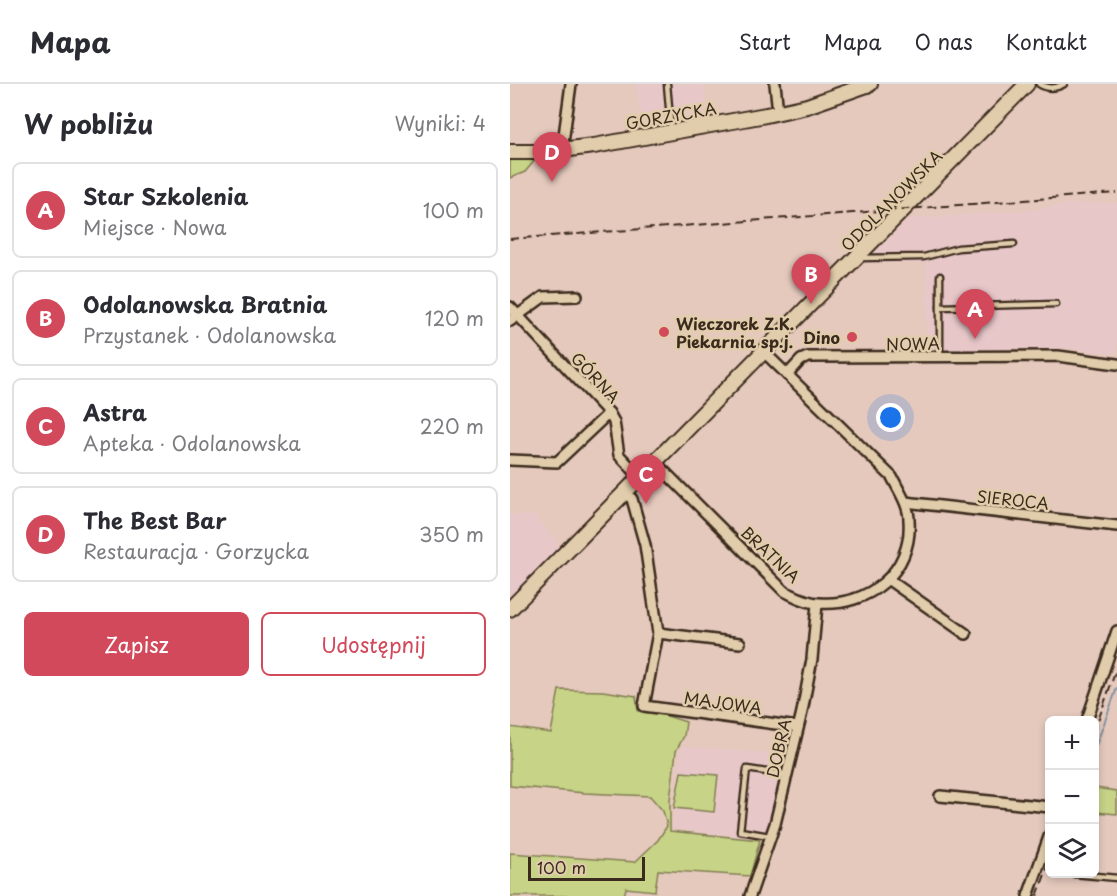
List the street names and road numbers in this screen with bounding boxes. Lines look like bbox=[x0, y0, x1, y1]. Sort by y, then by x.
street label: GORZYCKA bbox=[624, 95, 718, 135]
street label: ODOLANOWSKA bbox=[835, 144, 947, 256]
street label: NOWA bbox=[886, 331, 940, 355]
street label: GÓRNA bbox=[566, 346, 626, 408]
street label: SIEROCA bbox=[976, 483, 1050, 515]
street label: BRATNIA bbox=[736, 520, 806, 588]
street label: MAJOWA bbox=[682, 685, 764, 719]
street label: DOBRA bbox=[760, 716, 796, 780]

